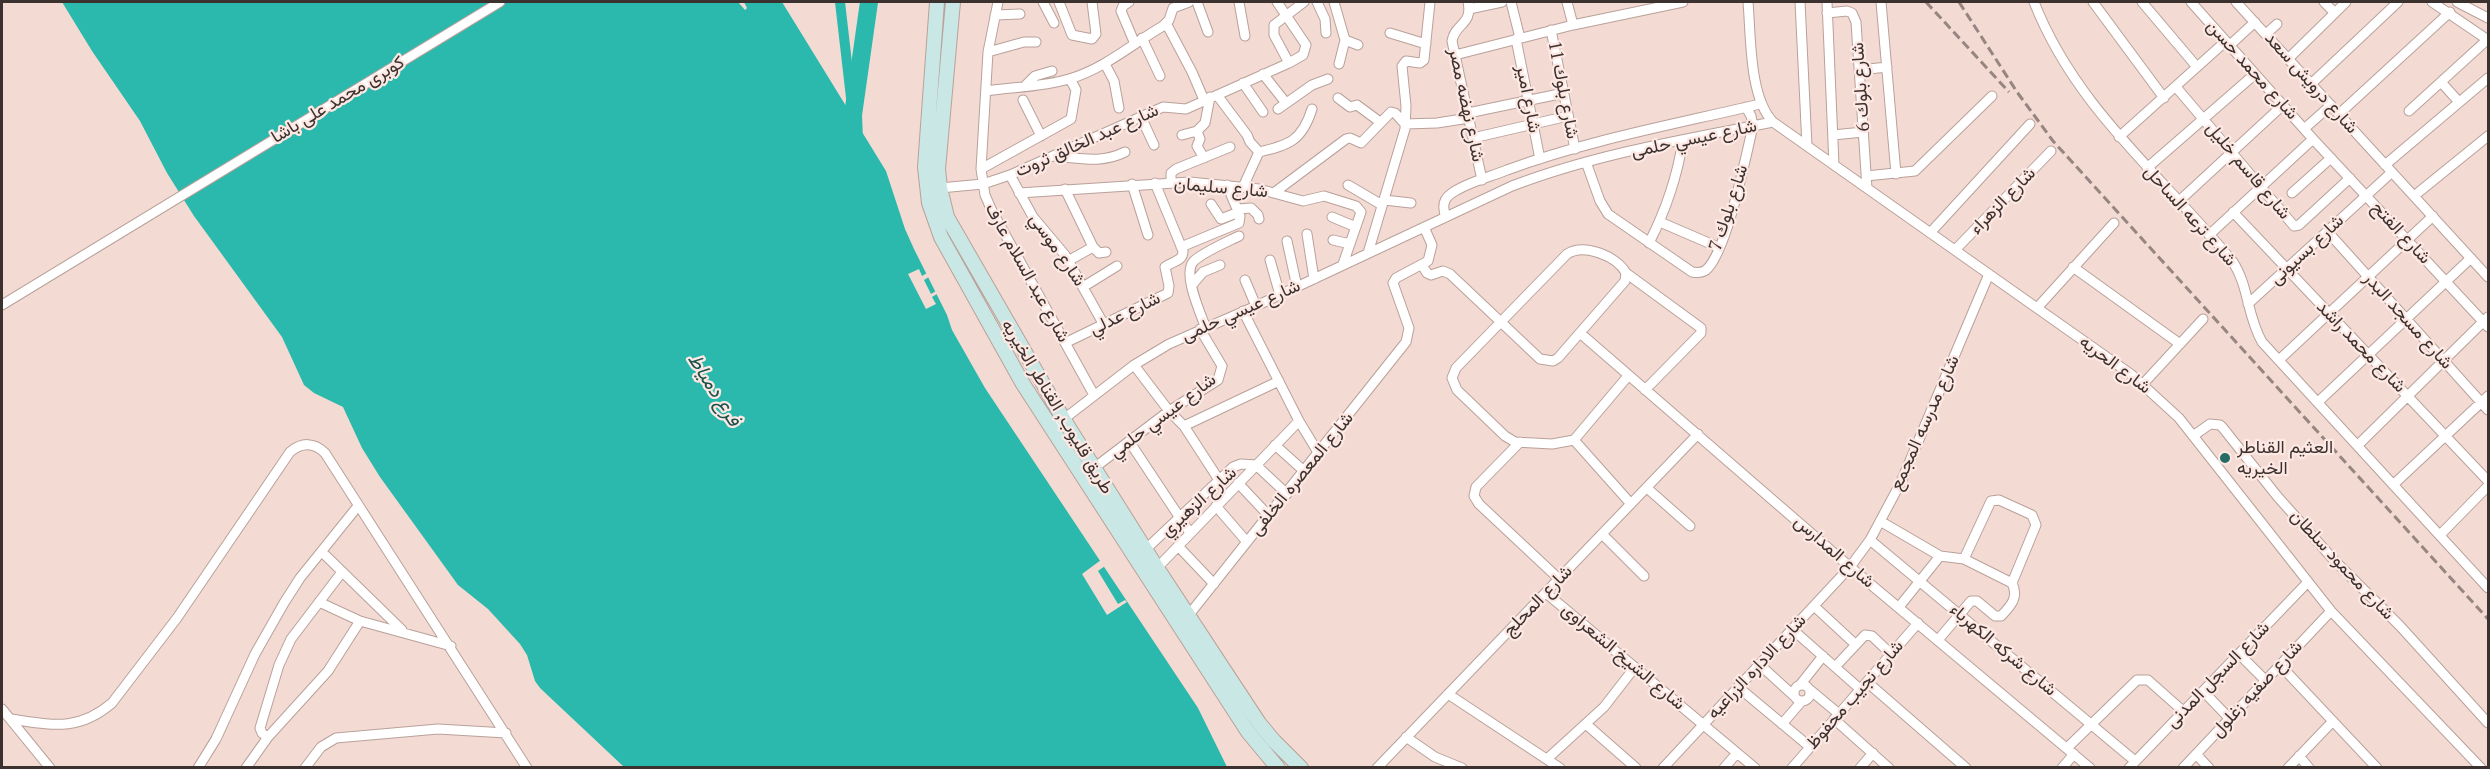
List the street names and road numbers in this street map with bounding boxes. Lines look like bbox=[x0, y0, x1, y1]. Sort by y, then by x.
street label: شارع محمد حسن bbox=[2202, 16, 2302, 124]
street label: شارع درويش سعد bbox=[2260, 28, 2362, 138]
street label: شارع بلوك 11 bbox=[1543, 39, 1583, 141]
street label: شارع بلوك 6 bbox=[1847, 42, 1875, 132]
street label: شارع نهضه مصر bbox=[1443, 46, 1489, 164]
street label: كوبرى محمد على باشا bbox=[267, 52, 409, 148]
street label: شارع امير bbox=[1511, 63, 1545, 135]
street label: شارع عبد الخالق ثروت bbox=[1012, 100, 1162, 182]
street label: شارع عيسي حلمى bbox=[1629, 115, 1759, 163]
street label: شارع قاسم خليل bbox=[2201, 118, 2295, 224]
street label: شارع ترعه الساحل bbox=[2139, 161, 2241, 271]
street label: شارع بلوك 7 bbox=[1705, 162, 1753, 254]
street label: شارع الزهراء bbox=[1966, 163, 2040, 239]
street label: شارع سليمان bbox=[1173, 173, 1269, 203]
street label: شارع الفتح bbox=[2367, 197, 2435, 269]
street label: شارع عبد السلام عارف bbox=[980, 200, 1074, 346]
street label: شارع موسي bbox=[1024, 209, 1090, 291]
street label: شارع بسيونى bbox=[2265, 210, 2349, 290]
street label: شارع مسجد البدر bbox=[2359, 268, 2457, 374]
street label: شارع عيسي حلمى bbox=[1178, 275, 1304, 347]
street label: شارع عدلي bbox=[1086, 288, 1164, 340]
street label: شارع محمد راشد bbox=[2312, 296, 2410, 398]
street label: طريق قليوب, القناطر الخيريه bbox=[996, 316, 1118, 498]
street label: شارع الحريه bbox=[2075, 331, 2155, 399]
street label: شارع مدرسه المجمع bbox=[1886, 352, 1964, 494]
street label: شارع عيسي حلمي bbox=[1105, 369, 1221, 463]
street label: شارع المعصره الخلفى bbox=[1246, 408, 1358, 540]
street label: شارع الزهيري bbox=[1157, 462, 1241, 542]
street label: شارع محمود سلطان bbox=[2285, 505, 2399, 625]
street label: شارع المدارس bbox=[1789, 511, 1879, 593]
street label: شارع المحلج bbox=[1499, 561, 1577, 641]
street label: شارع الشيخ الشعراوى bbox=[1557, 599, 1689, 715]
street label: شارع شركه الكهرباء bbox=[1945, 599, 2061, 701]
street label: شارع الاداره الزراعيه bbox=[1703, 610, 1811, 724]
street label: شارع السجل المدنى bbox=[2162, 617, 2274, 733]
street label: شارع نجيب محفوظ bbox=[1802, 636, 1908, 754]
street label: شارع صفيه زغلول bbox=[2207, 636, 2307, 742]

